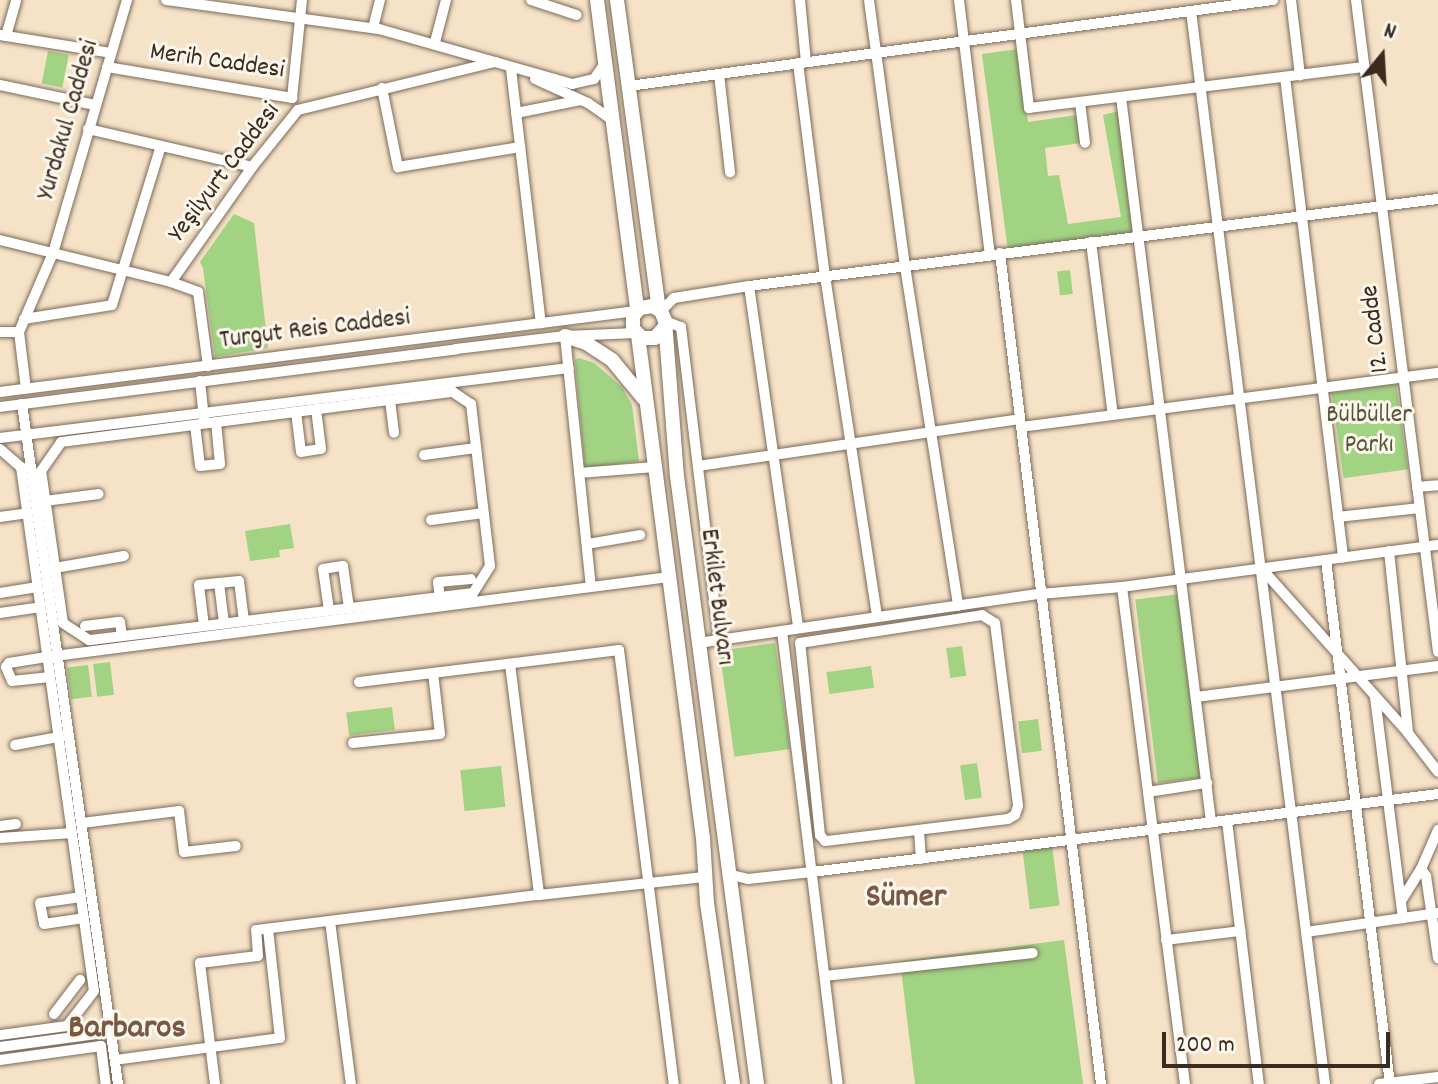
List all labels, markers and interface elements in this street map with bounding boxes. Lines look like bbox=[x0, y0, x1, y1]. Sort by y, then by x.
north arrow bbox=[1342, 16, 1422, 96]
text: N bbox=[1380, 16, 1400, 49]
street label: Yurdakul Caddesi bbox=[31, 36, 107, 204]
street label: Merih Caddesi bbox=[148, 37, 286, 87]
street label: Yeşilyurt Caddesi bbox=[162, 97, 288, 249]
street label: 12. Cadde bbox=[1355, 283, 1397, 375]
street label: Turgut Reis Caddesi bbox=[218, 303, 412, 357]
park label: Bülbüller Parkı bbox=[1326, 400, 1412, 462]
street label: Erkilet Bulvarı bbox=[692, 527, 740, 667]
district label: Sümer bbox=[866, 879, 946, 919]
district label: Barbaros bbox=[68, 1010, 186, 1050]
scale bar bbox=[1166, 1016, 1394, 1066]
text: 200 m bbox=[1176, 1029, 1235, 1063]

